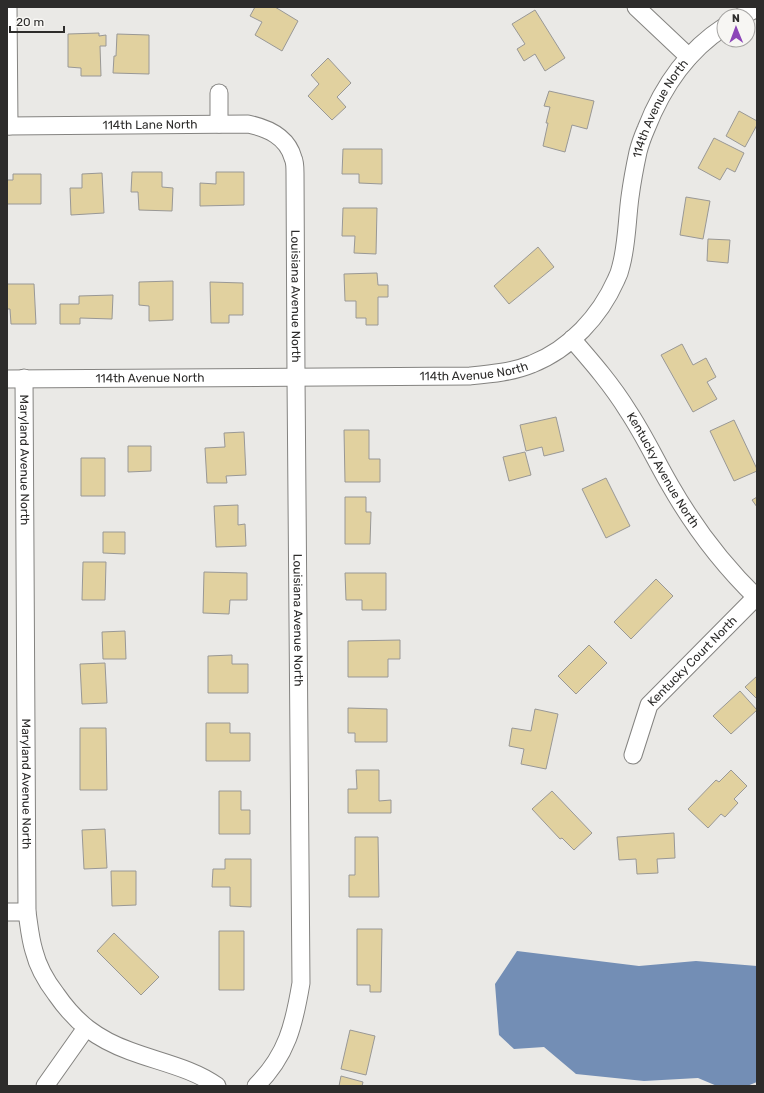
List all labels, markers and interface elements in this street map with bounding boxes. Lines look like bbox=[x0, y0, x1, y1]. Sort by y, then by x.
scale bar bbox=[10, 8, 64, 34]
north arrow bbox=[716, 8, 756, 48]
text: N bbox=[732, 12, 740, 25]
text: 20 m bbox=[16, 15, 44, 29]
street label: 114th Avenue North bbox=[630, 57, 691, 159]
street label: 114th Lane North bbox=[103, 117, 197, 132]
street label: Louisiana Avenue North bbox=[288, 230, 303, 363]
street label: 114th Avenue North bbox=[419, 359, 530, 383]
street label: 114th Avenue North bbox=[95, 371, 205, 385]
street label: Maryland Avenue North bbox=[17, 395, 32, 525]
street label: Kentucky Avenue North bbox=[624, 410, 702, 531]
street label: Louisiana Avenue North bbox=[290, 554, 306, 687]
street label: Kentucky Court North bbox=[645, 613, 740, 709]
street label: Maryland Avenue North bbox=[19, 719, 34, 849]

